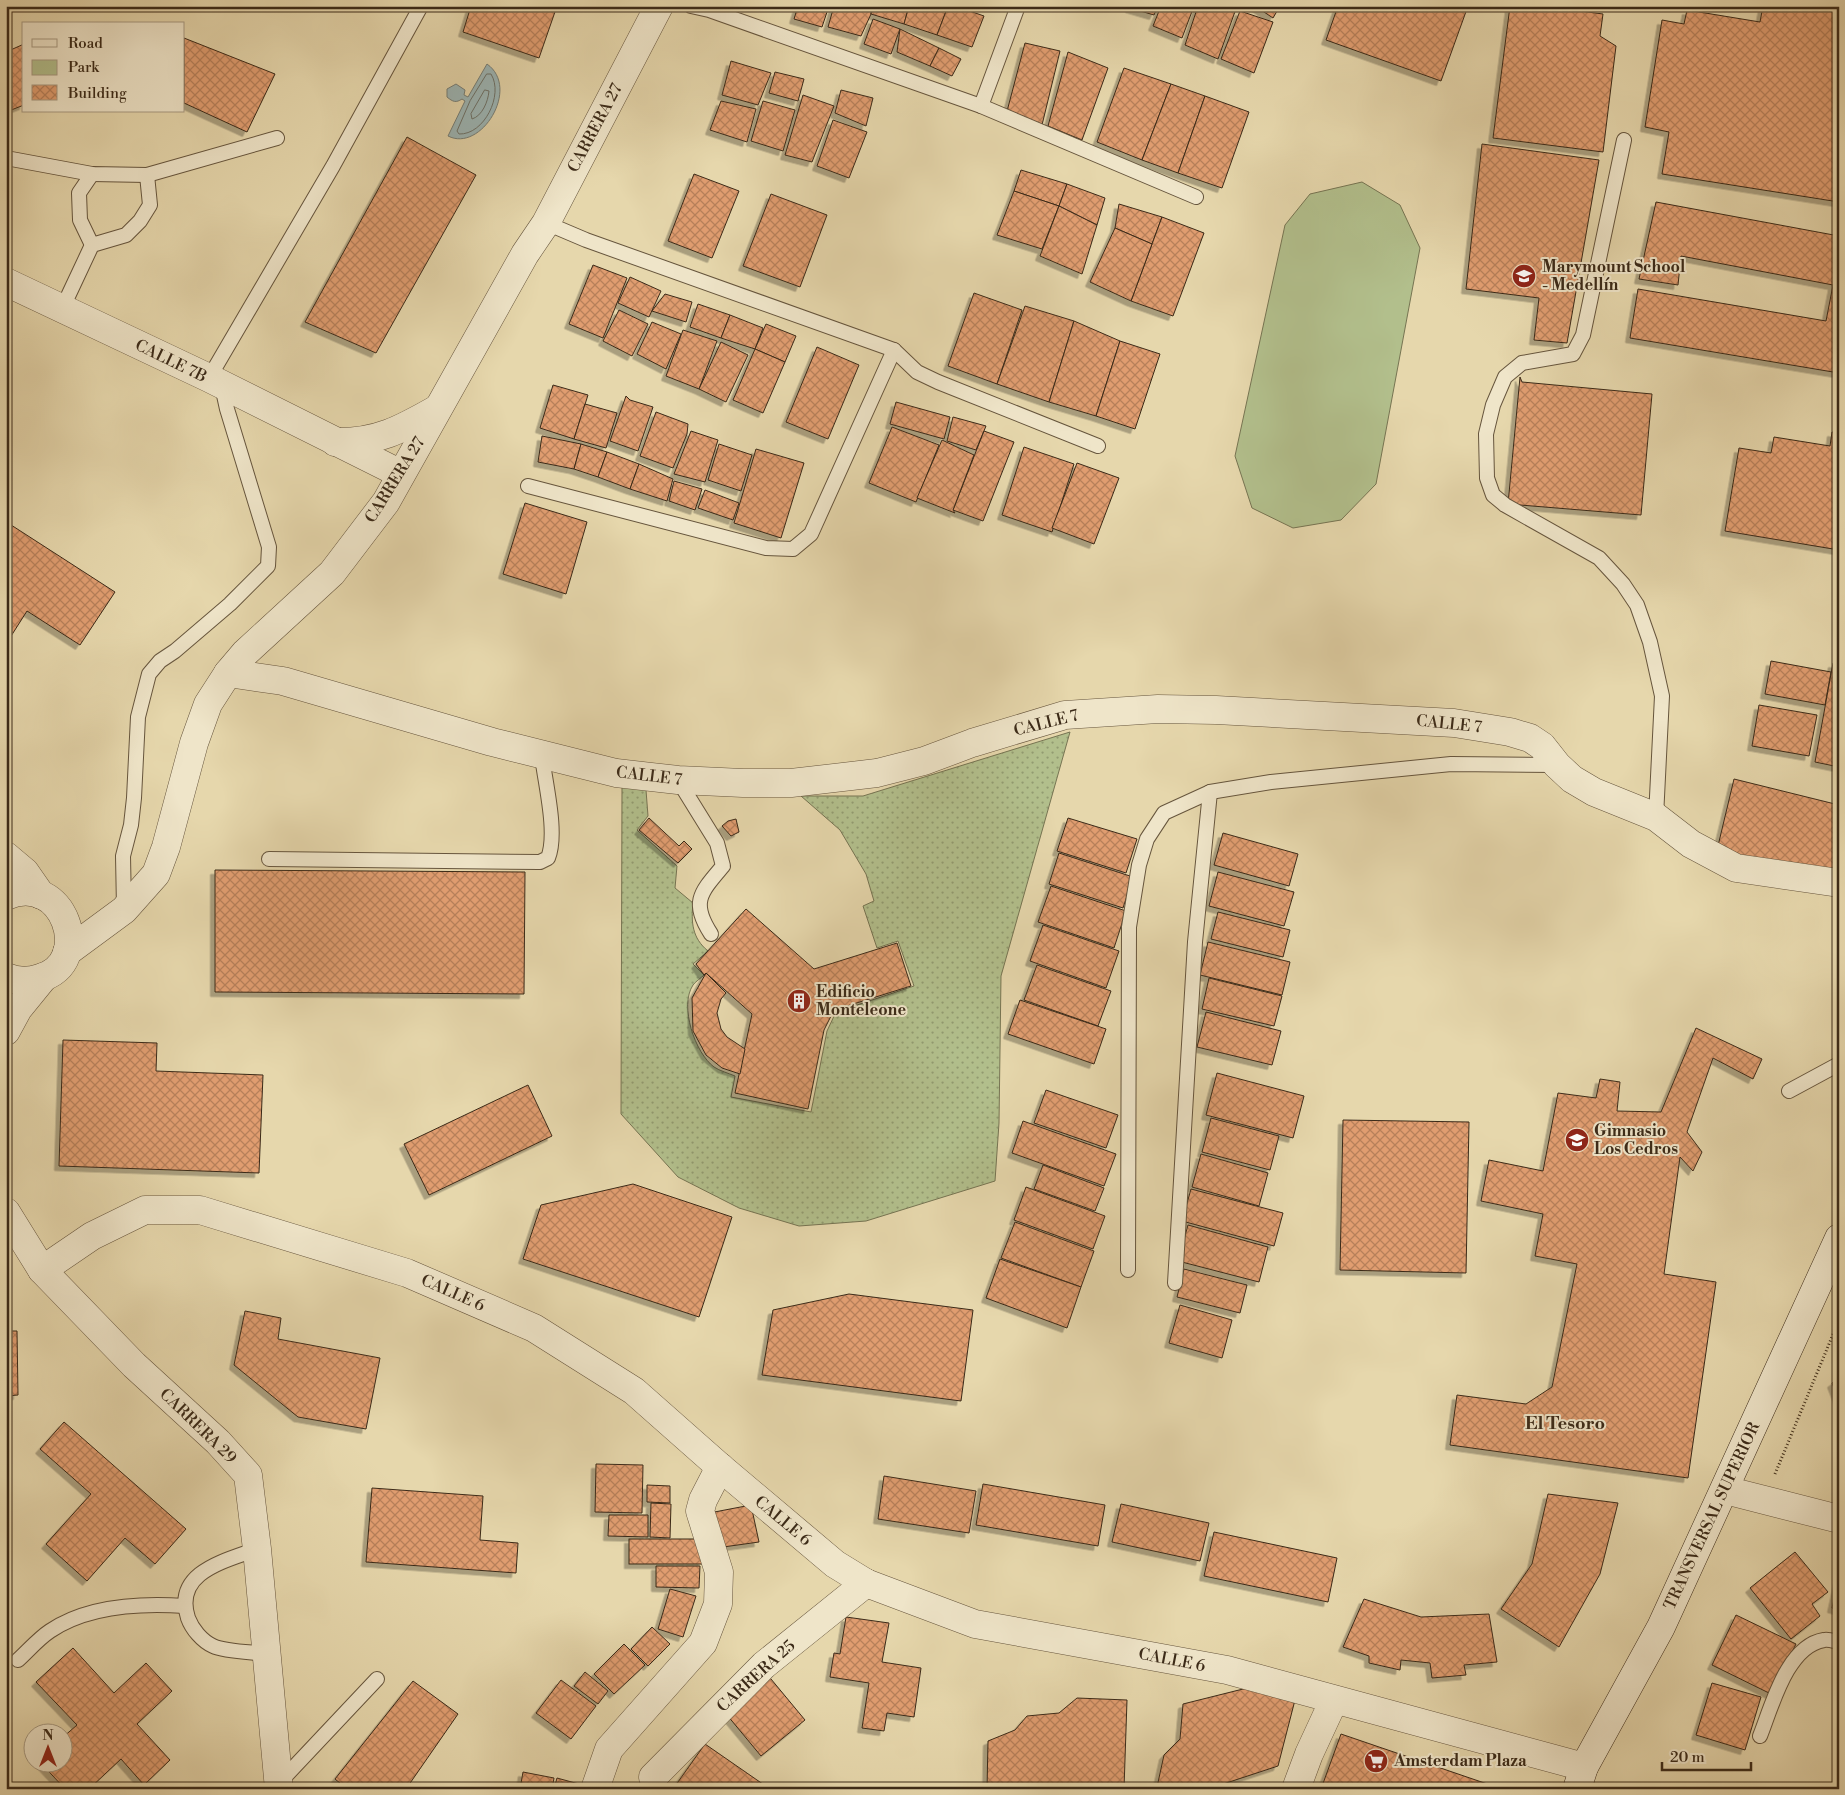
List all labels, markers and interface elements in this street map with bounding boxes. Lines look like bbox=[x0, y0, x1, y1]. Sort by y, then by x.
legend bbox=[22, 22, 185, 112]
text: Road bbox=[68, 34, 103, 53]
text: Park bbox=[68, 58, 100, 77]
street label: CARRERA 27 bbox=[563, 80, 627, 176]
text: Building bbox=[67, 84, 127, 103]
place label: Marymount School - Medellín bbox=[1542, 257, 1686, 295]
school or university icon: Marymount School - Medellín bbox=[1511, 263, 1537, 289]
street label: CALLE 7B bbox=[132, 335, 210, 387]
street label: CARRERA 27 bbox=[361, 433, 429, 527]
street label: CALLE 7 bbox=[1012, 705, 1080, 741]
street label: CALLE 7 bbox=[1415, 711, 1483, 737]
street label: CALLE 7 bbox=[615, 762, 683, 790]
place label: Edificio Monteleone bbox=[816, 982, 906, 1020]
building icon: Edificio Monteleone bbox=[786, 988, 812, 1014]
place label: Gimnasio Los Cedros bbox=[1594, 1121, 1678, 1159]
school or university icon: Gimnasio Los Cedros bbox=[1564, 1127, 1590, 1153]
street label: CALLE 6 bbox=[418, 1270, 488, 1316]
street label: CARRERA 29 bbox=[155, 1384, 241, 1468]
district label: El Tesoro bbox=[1525, 1412, 1605, 1435]
street label: TRANSVERSAL SUPERIOR bbox=[1660, 1418, 1765, 1613]
street label: CALLE 6 bbox=[751, 1492, 816, 1551]
street label: CARRERA 25 bbox=[713, 1635, 799, 1716]
street label: CALLE 6 bbox=[1137, 1644, 1207, 1676]
north arrow bbox=[22, 1722, 72, 1772]
text: N bbox=[42, 1727, 54, 1745]
scale bar bbox=[1662, 1740, 1751, 1772]
supermarket icon: Amsterdam Plaza bbox=[1363, 1748, 1389, 1774]
text: 20 m bbox=[1670, 1748, 1705, 1767]
place label: Amsterdam Plaza bbox=[1393, 1751, 1527, 1771]

